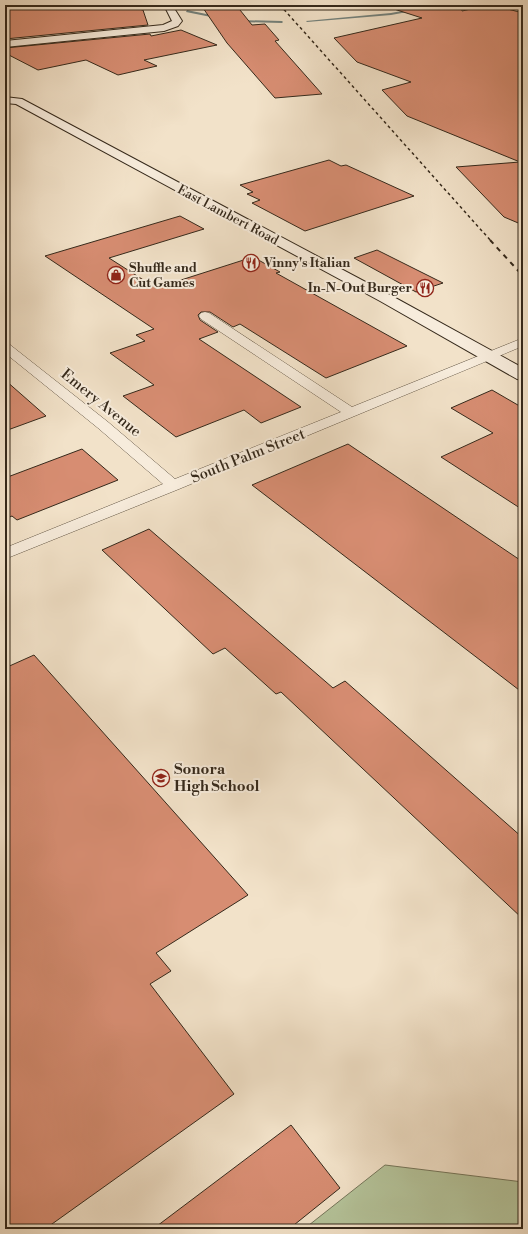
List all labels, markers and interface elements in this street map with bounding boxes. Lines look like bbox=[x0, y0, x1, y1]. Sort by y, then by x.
street label: East Lambert Road bbox=[175, 182, 282, 249]
restaurant icon: Vinny's Italian bbox=[241, 253, 261, 273]
place label: Vinny's Italian bbox=[263, 255, 350, 271]
place label: Shuffle and Cut Games bbox=[129, 260, 197, 291]
shop icon: Shuffle and Cut Games bbox=[106, 265, 126, 285]
restaurant icon: In-N-Out Burger bbox=[415, 278, 435, 298]
place label: In-N-Out Burger bbox=[308, 280, 412, 296]
street label: Emery Avenue bbox=[57, 365, 145, 441]
street label: South Palm Street bbox=[188, 424, 309, 488]
place label: Sonora High School bbox=[174, 760, 260, 796]
school or university icon: Sonora High School bbox=[151, 768, 171, 788]

